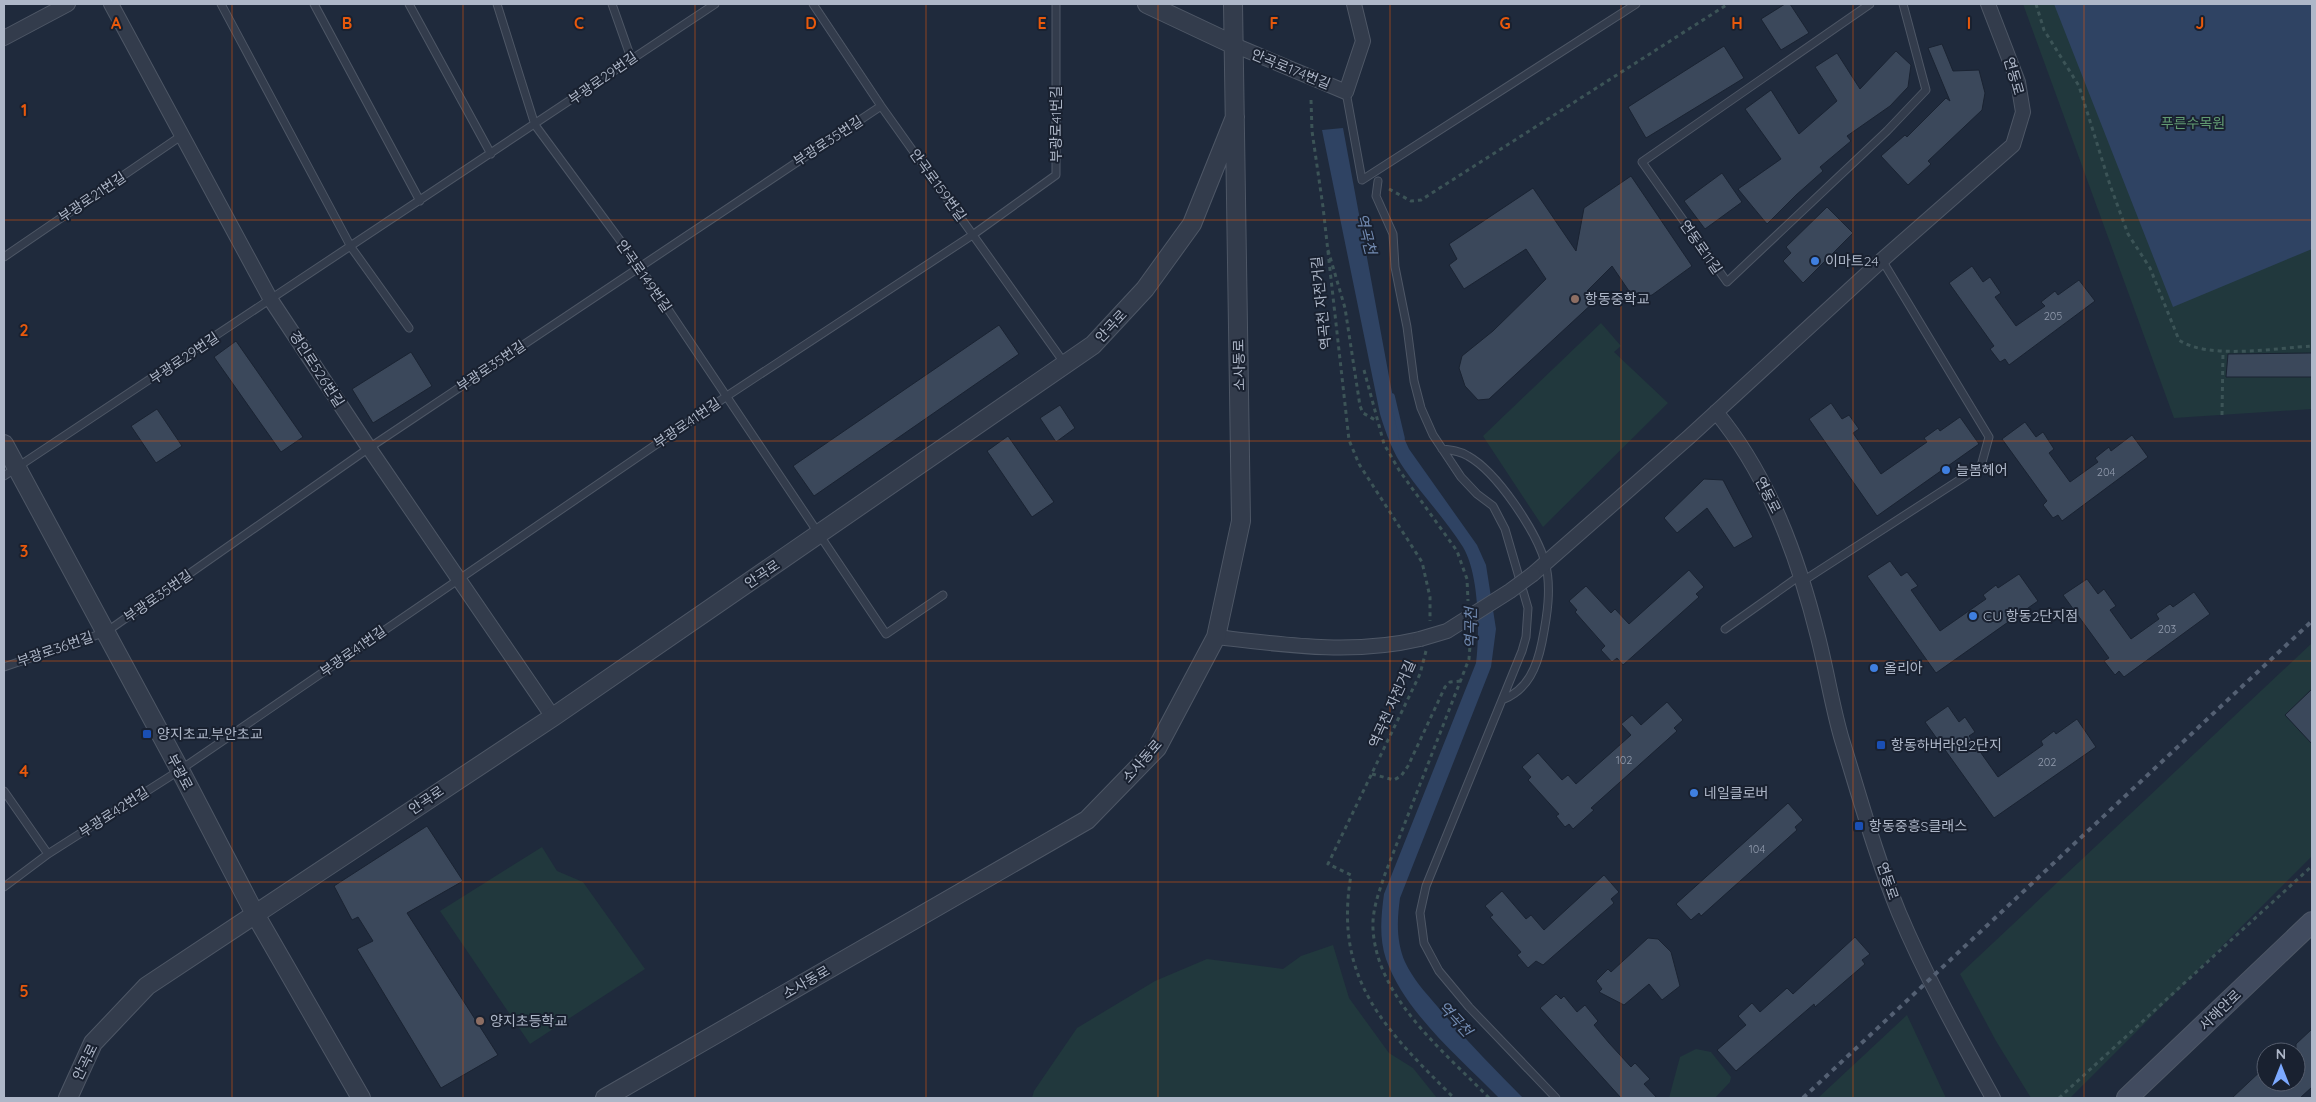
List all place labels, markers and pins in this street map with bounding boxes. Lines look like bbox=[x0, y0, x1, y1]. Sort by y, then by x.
place label: 이마트24 bbox=[1825, 252, 1879, 270]
marker: 이마트24 bbox=[1809, 255, 1821, 267]
place label: 항동중학교 bbox=[1585, 290, 1650, 308]
marker: 항동중학교 bbox=[1569, 293, 1581, 305]
place label: 늘봄헤어 bbox=[1956, 461, 2008, 479]
marker: 늘봄헤어 bbox=[1940, 464, 1952, 476]
place label: CU 항동2단지점 bbox=[1983, 607, 2078, 625]
marker: CU 항동2단지점 bbox=[1967, 610, 1979, 622]
place label: 올리아 bbox=[1884, 659, 1923, 677]
marker: 올리아 bbox=[1868, 662, 1880, 674]
place label: 양지초교.부안초교 bbox=[157, 725, 263, 743]
marker: 양지초교.부안초교 bbox=[141, 728, 153, 740]
place label: 항동하버라인2단지 bbox=[1891, 736, 2002, 754]
marker: 항동하버라인2단지 bbox=[1875, 739, 1887, 751]
place label: 네일클로버 bbox=[1704, 784, 1768, 802]
marker: 네일클로버 bbox=[1688, 787, 1700, 799]
place label: 항동중흥S클래스 bbox=[1869, 817, 1967, 835]
marker: 항동중흥S클래스 bbox=[1853, 820, 1865, 832]
place label: 양지초등학교 bbox=[490, 1012, 567, 1030]
marker: 양지초등학교 bbox=[474, 1015, 486, 1027]

